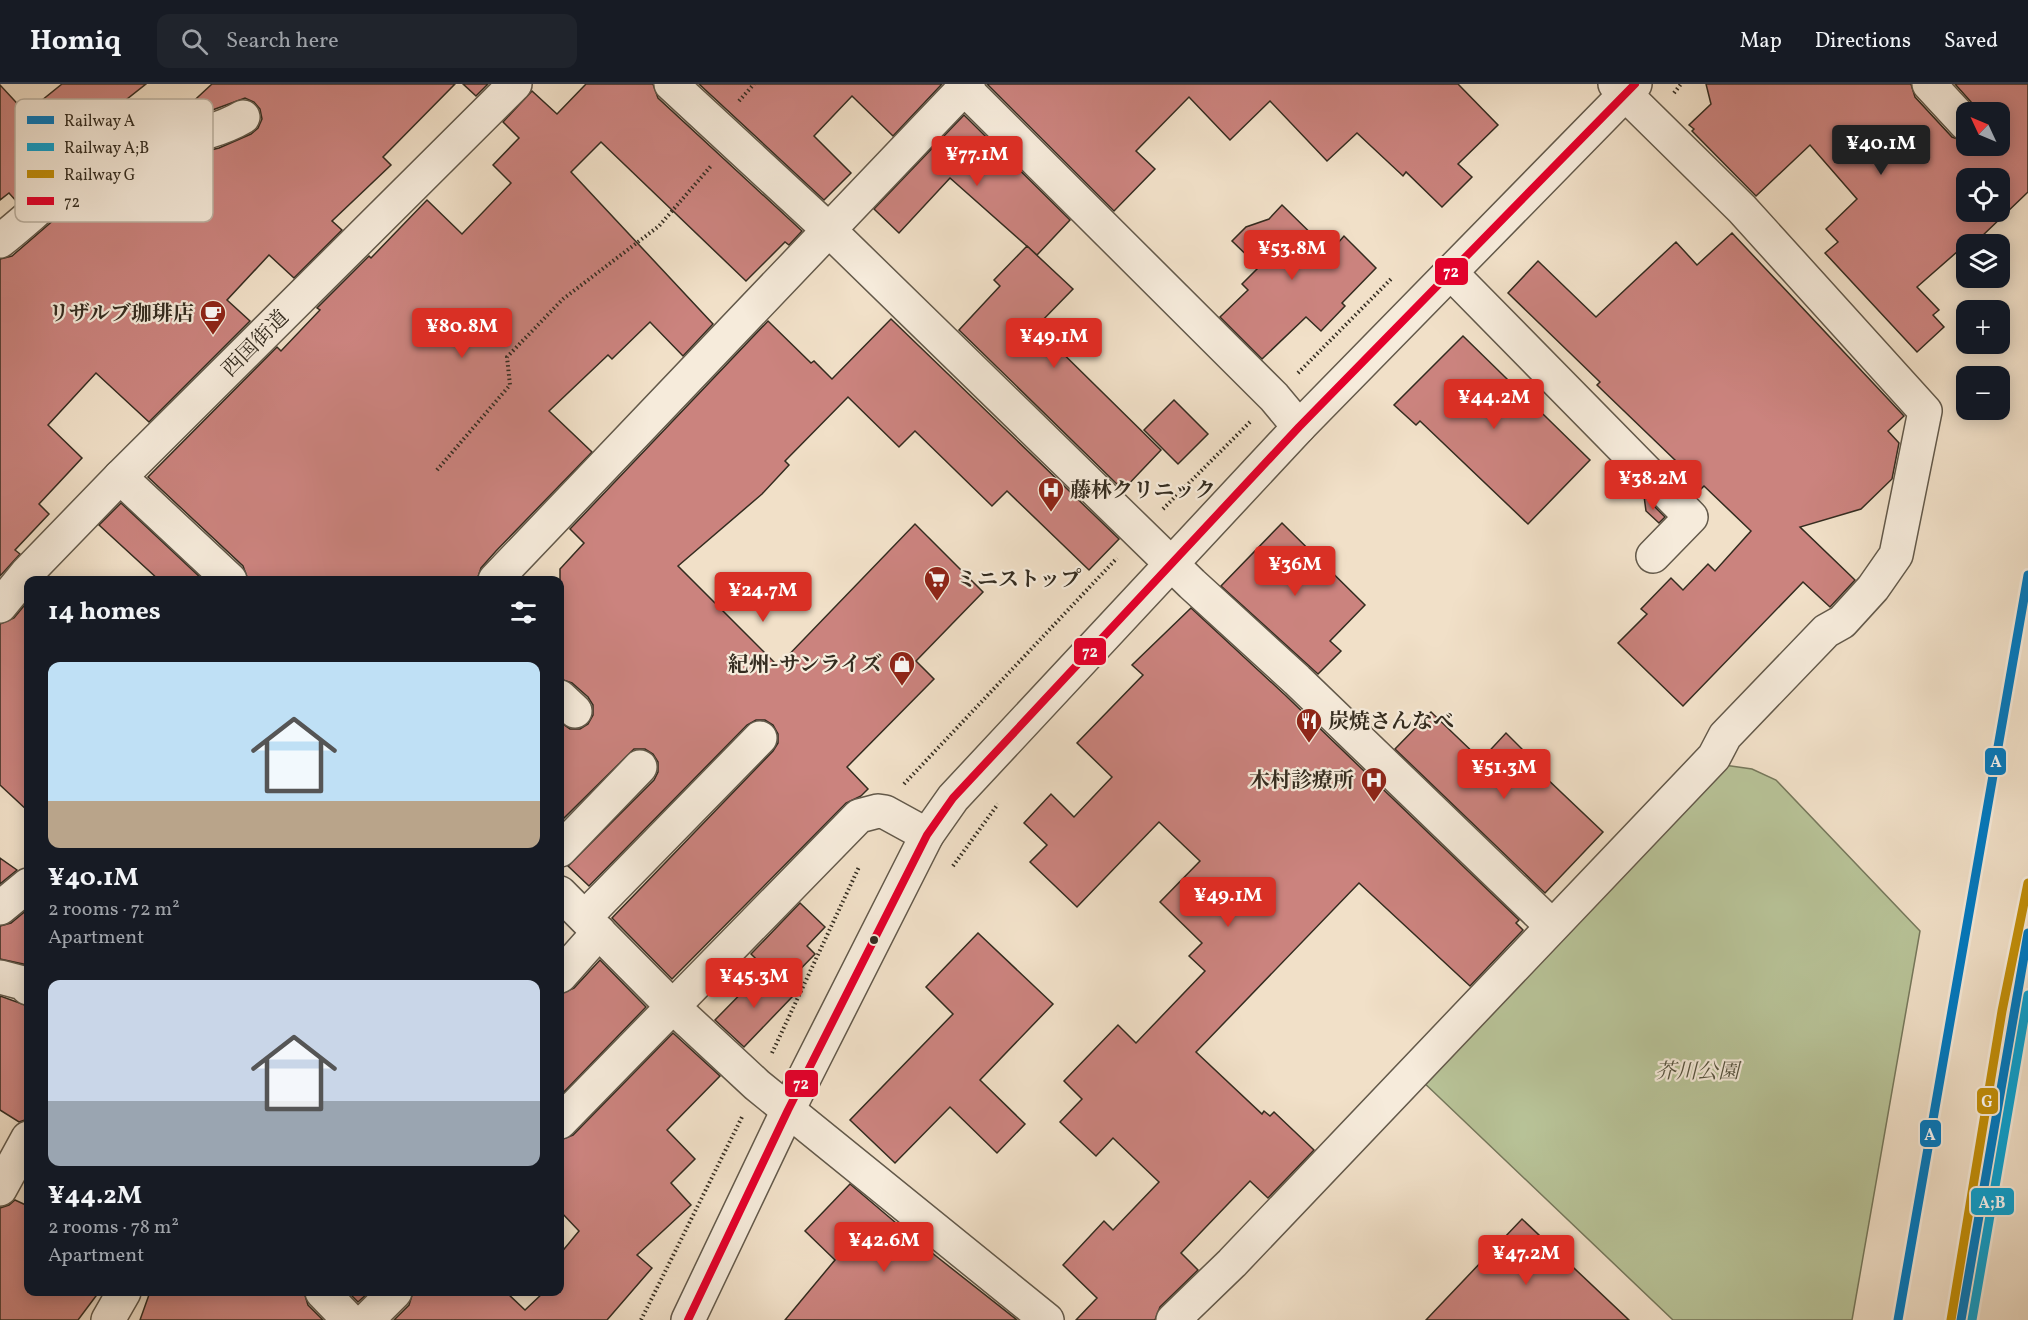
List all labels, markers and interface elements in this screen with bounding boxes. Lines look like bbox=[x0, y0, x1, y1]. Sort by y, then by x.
search box bbox=[157, 14, 577, 68]
text: Homiq bbox=[30, 22, 121, 61]
icon: search bbox=[178, 25, 211, 58]
text: Search here bbox=[226, 26, 339, 57]
text: Map bbox=[1740, 27, 1782, 56]
text: Directions bbox=[1815, 27, 1911, 56]
text: Saved bbox=[1944, 27, 1998, 56]
legend bbox=[15, 99, 213, 222]
north arrow bbox=[1956, 102, 2010, 156]
map controls bbox=[1956, 102, 2010, 420]
text: Railway A bbox=[64, 111, 135, 133]
pin: ¥40.1M bbox=[1832, 125, 1930, 176]
text: ¥40.1M bbox=[1846, 130, 1916, 158]
pin: ¥77.1M bbox=[928, 136, 1026, 187]
text: Railway A;B bbox=[64, 138, 149, 160]
text: ¥77.1M bbox=[946, 141, 1008, 169]
text: Railway G bbox=[64, 165, 135, 187]
button: locate bbox=[1956, 168, 2010, 222]
text: 72 bbox=[64, 192, 80, 214]
pin: ¥53.8M bbox=[1243, 230, 1341, 281]
button: layers bbox=[1956, 234, 2010, 288]
text: ¥53.8M bbox=[1258, 235, 1326, 263]
line badge: 72 bbox=[1434, 257, 1469, 286]
text: 72 bbox=[1443, 262, 1459, 284]
cafe icon: リザルブ珈琲店 bbox=[198, 298, 228, 336]
place label: リザルブ珈琲店 bbox=[48, 300, 194, 329]
button: + bbox=[1956, 300, 2010, 354]
street label: 西国街道 bbox=[216, 304, 296, 384]
pin: ¥80.8M bbox=[413, 308, 511, 359]
text: ¥80.8M bbox=[426, 313, 498, 341]
pin: ¥49.1M bbox=[1005, 318, 1103, 369]
text: ¥49.1M bbox=[1020, 323, 1088, 351]
button: − bbox=[1956, 366, 2010, 420]
pin: ¥44.2M bbox=[1445, 379, 1543, 430]
text: ¥44.2M bbox=[1458, 384, 1530, 412]
pin: ¥38.2M bbox=[1604, 460, 1702, 511]
text: ¥38.2M bbox=[1619, 465, 1687, 493]
hospital icon: 藤林クリニック bbox=[1036, 475, 1066, 513]
place label: 藤林クリニック bbox=[1070, 477, 1216, 506]
pin: ¥36M bbox=[1259, 546, 1331, 597]
text: ¥36M bbox=[1268, 551, 1322, 579]
supermarket icon: ミニストップ bbox=[922, 564, 952, 602]
place label: ミニストップ bbox=[956, 566, 1081, 595]
pin: ¥24.7M bbox=[714, 572, 812, 623]
text: ¥24.7M bbox=[729, 577, 797, 605]
text: 14 homes bbox=[48, 594, 161, 630]
icon: filters bbox=[507, 596, 540, 629]
line badge: 72 bbox=[1073, 637, 1107, 666]
text: 72 bbox=[1082, 642, 1098, 664]
shop icon: 紀州-サンライズ bbox=[887, 649, 917, 687]
place label: 紀州-サンライズ bbox=[728, 651, 882, 680]
icon: home bbox=[240, 701, 348, 809]
restaurant icon: 炭焼さんなべ bbox=[1294, 706, 1324, 744]
place label: 炭焼さんなべ bbox=[1328, 708, 1454, 737]
line badge: A bbox=[1984, 747, 2007, 776]
pin: ¥51.3M bbox=[1455, 749, 1553, 800]
text: A bbox=[1990, 752, 2002, 774]
text: ¥51.3M bbox=[1471, 754, 1537, 782]
hospital icon: 木村診療所 bbox=[1359, 765, 1389, 803]
place label: 木村診療所 bbox=[1249, 767, 1354, 796]
text: ¥40.1M bbox=[48, 860, 139, 896]
pin: ¥49.1M bbox=[1179, 877, 1277, 928]
text: ¥49.1M bbox=[1194, 882, 1262, 910]
text: 2 rooms · 72 m² bbox=[48, 896, 180, 924]
text: Apartment bbox=[48, 924, 144, 952]
unlabelled marker bbox=[868, 934, 880, 946]
pin: ¥45.3M bbox=[705, 958, 803, 1009]
text: ¥45.3M bbox=[720, 963, 788, 991]
icon: home bbox=[240, 1019, 348, 1127]
park label: 芥川公園 bbox=[1655, 1058, 1742, 1087]
line badge: 72 bbox=[784, 1069, 819, 1098]
text: 72 bbox=[793, 1074, 809, 1096]
line badge: G bbox=[1976, 1087, 1999, 1115]
text: G bbox=[1981, 1092, 1993, 1114]
line badge: A bbox=[1919, 1119, 1942, 1148]
text: A bbox=[1924, 1125, 1936, 1147]
text: ¥44.2M bbox=[48, 1178, 142, 1214]
line badge: A;B bbox=[1970, 1187, 2015, 1216]
text: A;B bbox=[1979, 1193, 2006, 1215]
text: 2 rooms · 78 m² bbox=[48, 1214, 179, 1242]
pin: ¥42.6M bbox=[835, 1222, 933, 1273]
text: ¥42.6M bbox=[848, 1227, 920, 1255]
pin: ¥47.2M bbox=[1477, 1235, 1575, 1286]
text: ¥47.2M bbox=[1492, 1240, 1560, 1268]
text: Apartment bbox=[48, 1242, 144, 1270]

